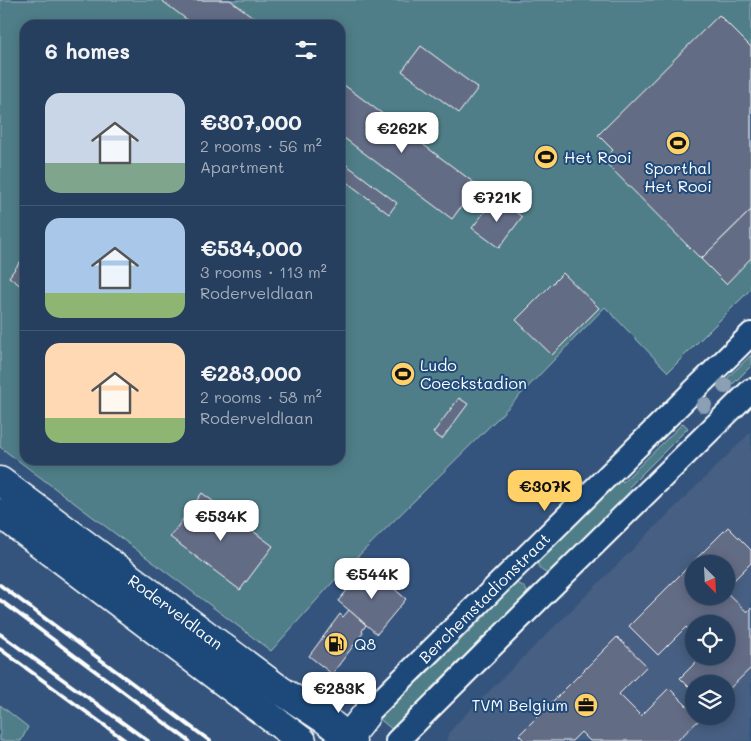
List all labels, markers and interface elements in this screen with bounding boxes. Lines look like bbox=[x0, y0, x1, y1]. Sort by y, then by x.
icon: filters bbox=[292, 36, 320, 64]
text: 6 homes bbox=[45, 37, 130, 64]
text: €307,000 bbox=[200, 108, 302, 135]
pin: €262K bbox=[367, 112, 437, 154]
icon: home bbox=[85, 113, 145, 173]
text: €262K bbox=[376, 117, 428, 138]
sports icon: Sporthal Het Rooi bbox=[665, 130, 691, 156]
text: 2 rooms · 56 m² bbox=[200, 135, 322, 156]
sports icon: Het Rooi bbox=[533, 144, 559, 170]
place label: Het Rooi bbox=[564, 146, 632, 167]
text: Apartment bbox=[200, 156, 285, 177]
place label: Sporthal Het Rooi bbox=[644, 157, 712, 196]
pin: €721K bbox=[462, 180, 532, 223]
text: €721K bbox=[473, 186, 521, 207]
text: €534,000 bbox=[200, 234, 302, 261]
icon: home bbox=[85, 238, 145, 298]
text: 3 rooms · 113 m² bbox=[200, 261, 327, 282]
text: Roderveldlaan bbox=[200, 282, 313, 303]
place label: Ludo Coeckstadion bbox=[420, 354, 527, 393]
text: €283,000 bbox=[200, 359, 301, 386]
sports icon: Ludo Coeckstadion bbox=[390, 361, 416, 387]
icon: home bbox=[85, 363, 145, 423]
text: 2 rooms · 58 m² bbox=[200, 386, 322, 407]
text: Roderveldlaan bbox=[200, 407, 313, 428]
pin: €307K bbox=[510, 470, 580, 512]
text: €307K bbox=[519, 475, 571, 496]
pin: €534K bbox=[186, 500, 256, 542]
text: €534K bbox=[195, 505, 247, 526]
street label: Berchemstadionstraat bbox=[414, 528, 554, 667]
north arrow bbox=[685, 555, 735, 605]
map controls bbox=[685, 555, 735, 725]
pin: €544K bbox=[337, 558, 407, 600]
text: €544K bbox=[345, 563, 399, 584]
street label: Roderveldlaan bbox=[124, 569, 227, 654]
button: locate bbox=[685, 615, 735, 665]
fuel station icon: Q8 bbox=[323, 631, 349, 657]
place label: Q8 bbox=[354, 633, 376, 654]
pin: €283K bbox=[304, 672, 374, 714]
button: layers bbox=[685, 675, 735, 725]
text: €283K bbox=[313, 677, 365, 698]
office icon: TVM Belgium bbox=[573, 692, 599, 718]
place label: TVM Belgium bbox=[471, 694, 568, 715]

